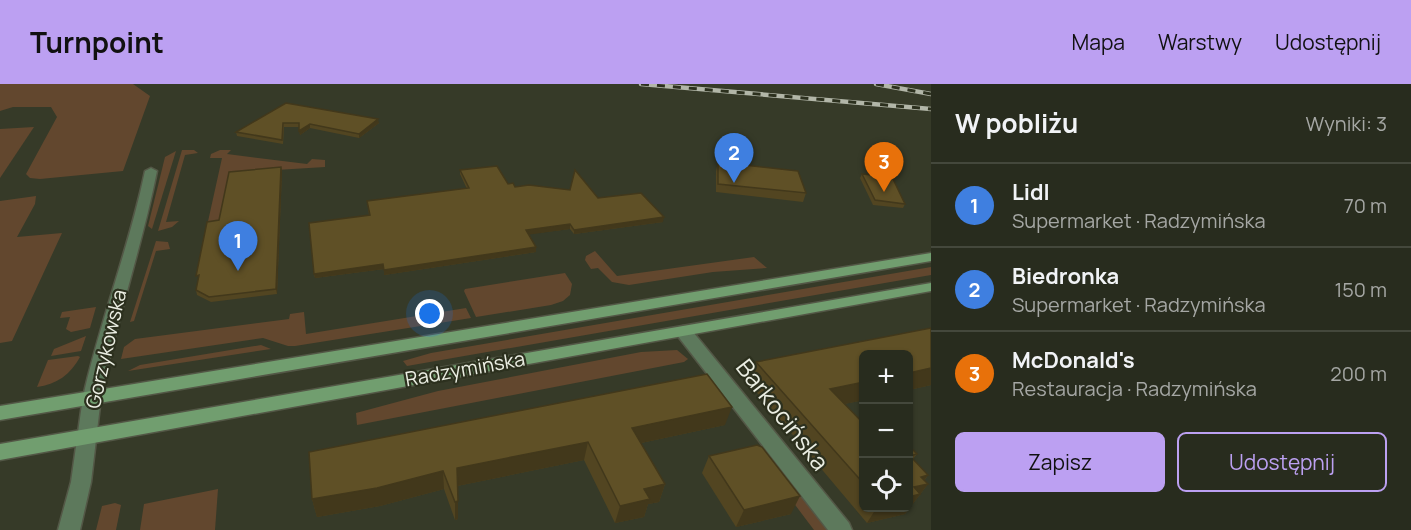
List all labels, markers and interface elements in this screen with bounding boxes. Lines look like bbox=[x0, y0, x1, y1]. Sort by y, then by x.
text: Turnpoint bbox=[30, 23, 164, 61]
text: Mapa bbox=[1072, 28, 1125, 56]
text: Warstwy bbox=[1158, 28, 1242, 56]
text: Udostępnij bbox=[1275, 28, 1381, 56]
text: W pobliżu bbox=[955, 105, 1078, 141]
text: Wyniki: 3 bbox=[1306, 110, 1387, 137]
pin: 2 bbox=[714, 134, 754, 183]
pin: 3 bbox=[864, 142, 904, 192]
text: Lidl bbox=[1012, 177, 1050, 207]
text: 1 bbox=[970, 192, 979, 219]
text: 70 m bbox=[1344, 192, 1387, 219]
text: Supermarket · Radzymińska bbox=[1012, 207, 1266, 234]
pin: 1 bbox=[218, 222, 258, 271]
text: Biedronka bbox=[1012, 261, 1119, 291]
text: 2 bbox=[969, 276, 980, 303]
text: 150 m bbox=[1334, 276, 1387, 303]
street label: Gorzykowska bbox=[79, 287, 132, 411]
text: Supermarket · Radzymińska bbox=[1012, 291, 1266, 318]
your location bbox=[415, 299, 444, 328]
street label: Radzymińska bbox=[403, 345, 527, 392]
text: McDonald's bbox=[1012, 345, 1135, 375]
map controls bbox=[859, 350, 913, 512]
button: + bbox=[859, 350, 913, 404]
street label: Barkocińska bbox=[729, 351, 837, 477]
text: 3 bbox=[969, 360, 980, 387]
text: 200 m bbox=[1330, 360, 1387, 387]
text: Restauracja · Radzymińska bbox=[1012, 375, 1257, 402]
button: − bbox=[859, 404, 913, 458]
button: Zapisz bbox=[955, 432, 1165, 492]
button: Udostępnij bbox=[1177, 432, 1387, 492]
button: locate bbox=[859, 458, 913, 512]

